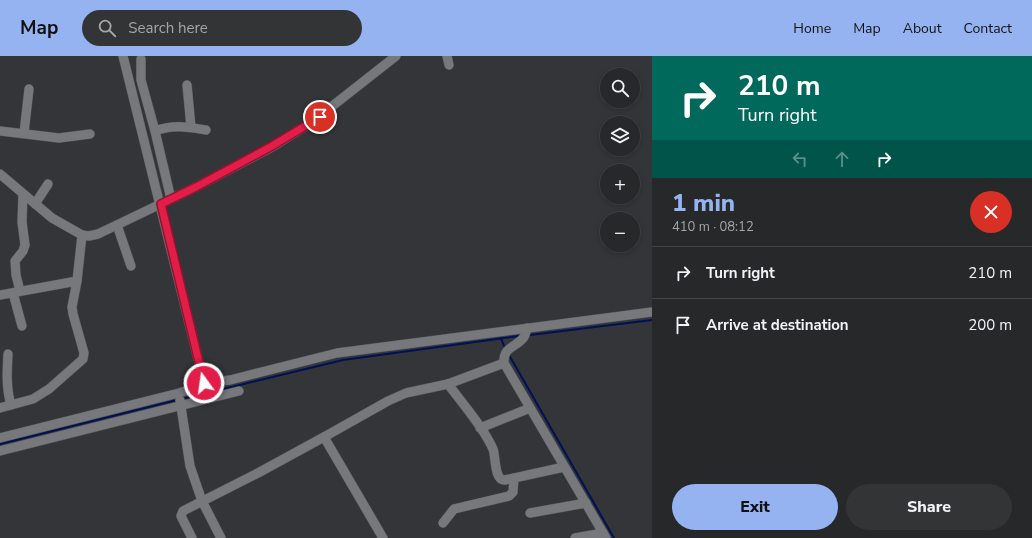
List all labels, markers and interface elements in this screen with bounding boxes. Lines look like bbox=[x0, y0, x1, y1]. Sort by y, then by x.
search box bbox=[82, 10, 362, 46]
text: Map bbox=[20, 15, 58, 41]
icon: search bbox=[96, 17, 118, 39]
text: Search here bbox=[128, 18, 208, 38]
text: Home bbox=[793, 19, 831, 38]
text: Map bbox=[853, 19, 881, 38]
text: About bbox=[903, 19, 942, 38]
text: Contact bbox=[964, 19, 1012, 38]
text: 210 m bbox=[738, 67, 821, 105]
map controls bbox=[600, 68, 640, 252]
button: search bbox=[600, 68, 640, 108]
icon: right bbox=[672, 72, 724, 124]
pin bbox=[303, 100, 337, 134]
text: Turn right bbox=[738, 103, 817, 127]
icon: arrive bbox=[309, 106, 331, 128]
button: layers bbox=[600, 116, 640, 156]
icon: left bbox=[789, 148, 811, 170]
icon: ahead bbox=[831, 148, 853, 170]
icon: right bbox=[873, 148, 895, 170]
button: + bbox=[600, 164, 640, 204]
text: 1 min bbox=[672, 187, 735, 219]
button: close bbox=[970, 191, 1012, 233]
button: − bbox=[600, 212, 640, 252]
text: 410 m · 08:12 bbox=[672, 218, 754, 236]
icon: right bbox=[672, 262, 694, 284]
text: Turn right bbox=[706, 263, 775, 283]
text: 210 m bbox=[968, 263, 1012, 283]
icon: arrive bbox=[672, 314, 694, 336]
text: Arrive at destination bbox=[706, 315, 849, 335]
text: 200 m bbox=[968, 315, 1012, 335]
position arrow bbox=[183, 362, 225, 404]
button: Exit bbox=[672, 484, 838, 530]
button: Share bbox=[846, 484, 1012, 530]

